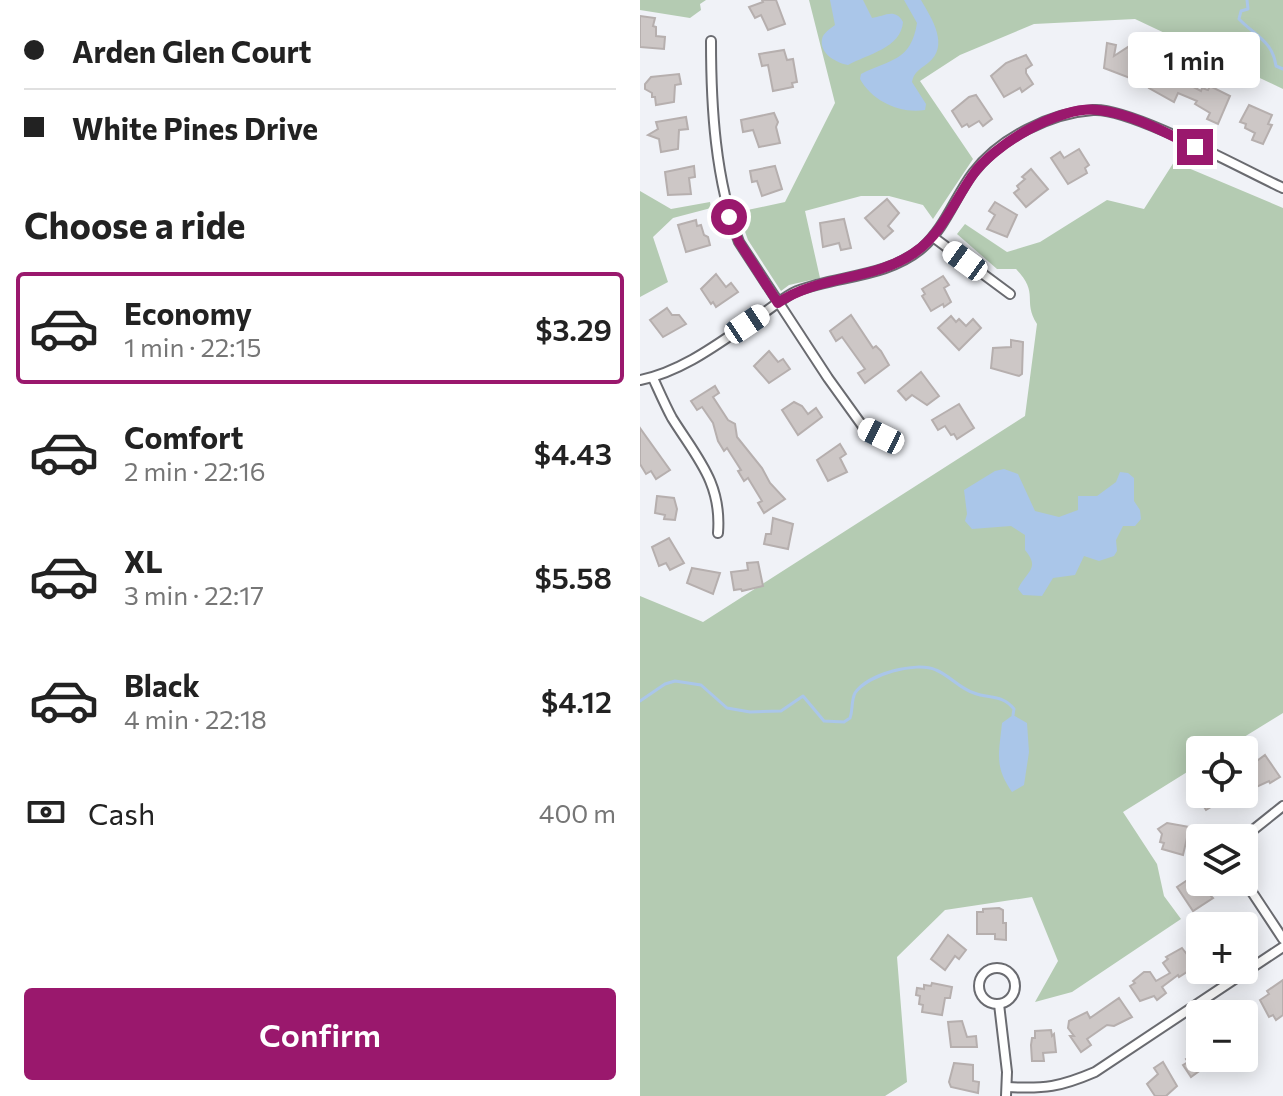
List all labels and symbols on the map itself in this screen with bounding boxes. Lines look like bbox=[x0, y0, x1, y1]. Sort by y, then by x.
callout: 1 min bbox=[1129, 31, 1261, 87]
route end bbox=[1177, 129, 1213, 165]
route start bbox=[711, 199, 747, 235]
car bbox=[939, 237, 991, 285]
car bbox=[720, 301, 774, 347]
car bbox=[854, 415, 908, 457]

